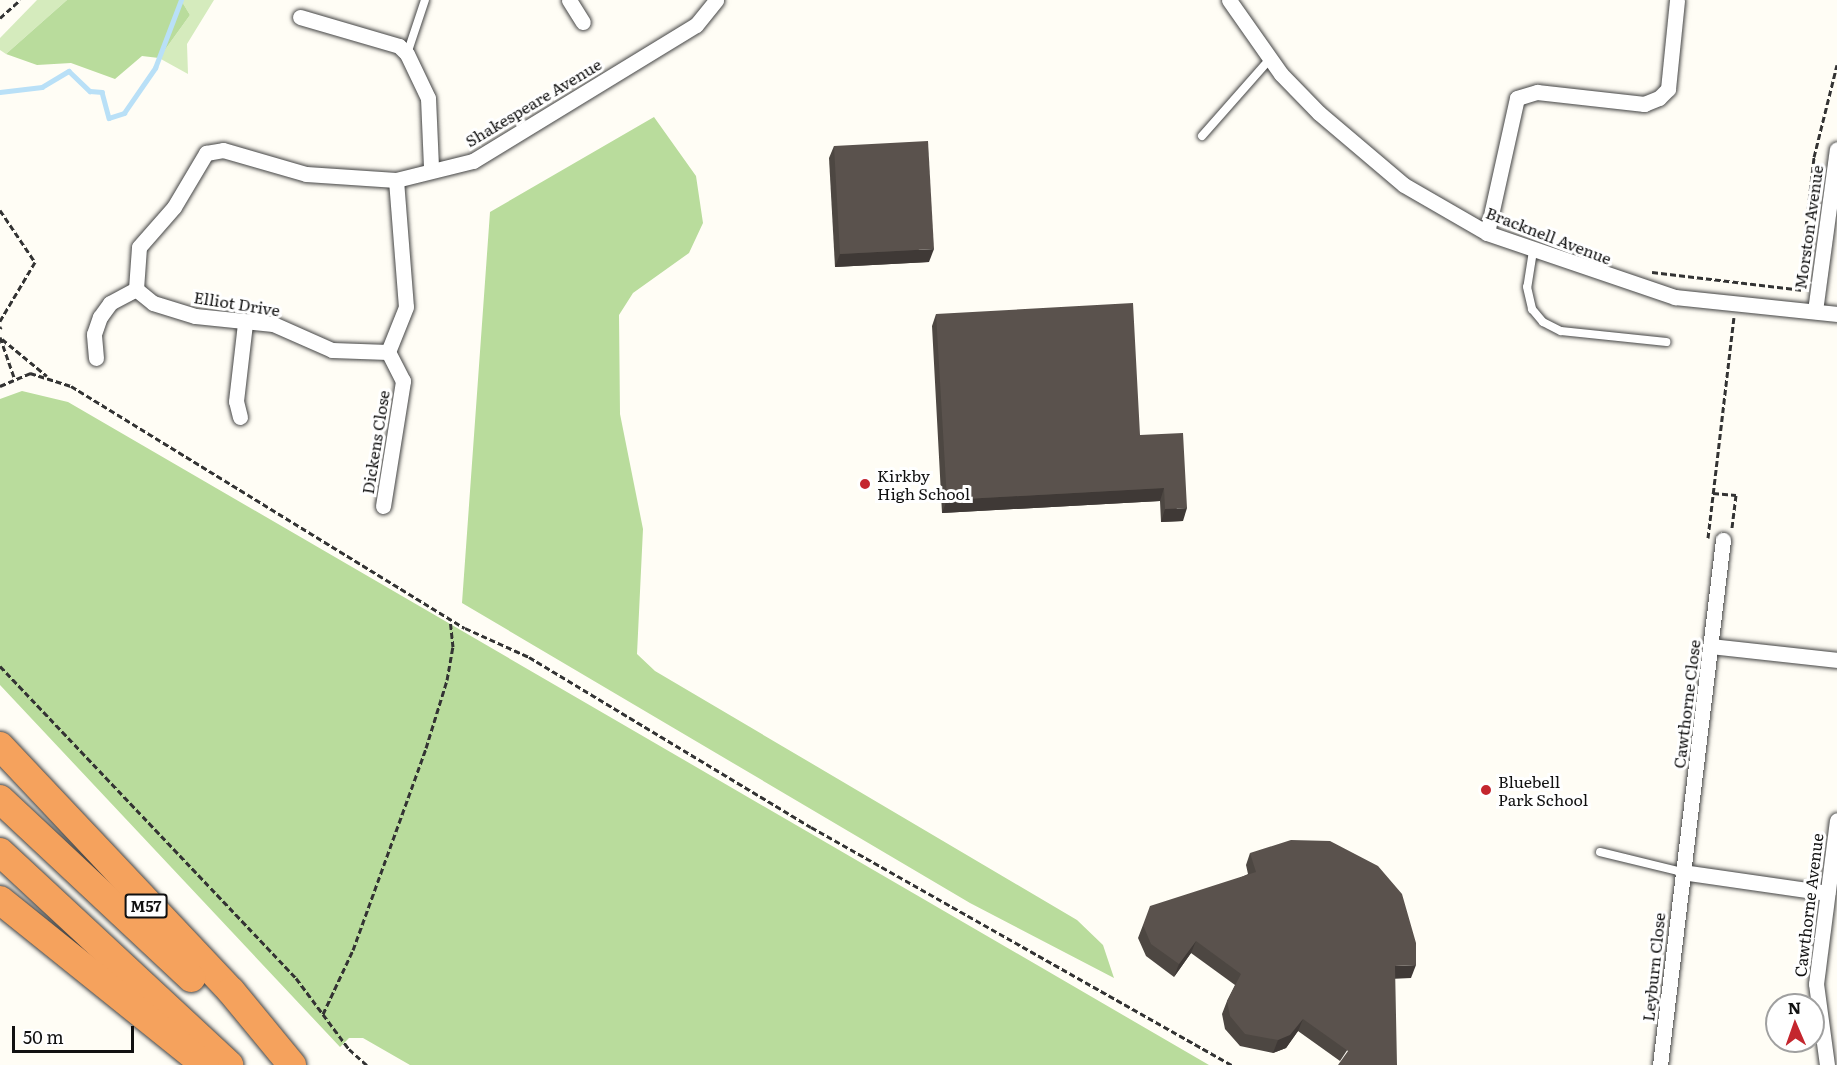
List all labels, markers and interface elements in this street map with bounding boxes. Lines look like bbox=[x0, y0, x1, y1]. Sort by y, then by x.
street label: Shakespeare Avenue bbox=[461, 54, 605, 150]
street label: Morston Avenue bbox=[1790, 164, 1826, 290]
street label: Bracknell Avenue bbox=[1484, 202, 1614, 268]
street label: Elliot Drive bbox=[193, 287, 281, 319]
street label: Dickens Close bbox=[357, 389, 393, 495]
place label: Kirkby High School bbox=[877, 465, 970, 503]
marker: Kirkby High School bbox=[858, 477, 872, 491]
street label: Cawthorne Close bbox=[1669, 639, 1703, 769]
place label: Bluebell Park School bbox=[1498, 771, 1588, 809]
marker: Bluebell Park School bbox=[1479, 783, 1493, 797]
street label: Cawthorne Avenue bbox=[1790, 832, 1826, 978]
road number: M57 bbox=[124, 894, 168, 918]
street label: Leyburn Close bbox=[1638, 912, 1668, 1022]
north arrow bbox=[1765, 993, 1825, 1053]
text: N bbox=[1787, 995, 1802, 1019]
scale bar bbox=[15, 1014, 136, 1052]
text: 50 m bbox=[23, 1023, 64, 1050]

